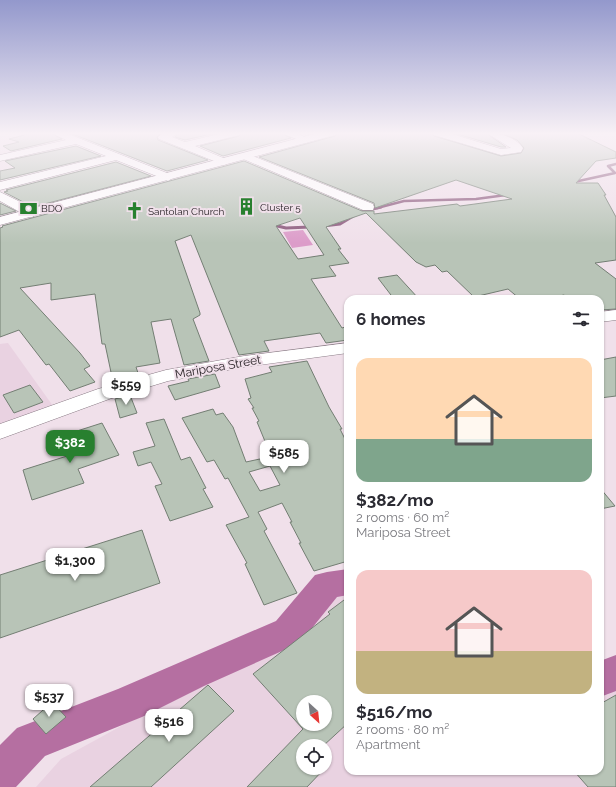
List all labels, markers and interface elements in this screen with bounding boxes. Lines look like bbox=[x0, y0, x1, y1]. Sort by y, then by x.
building icon: Cluster 5 bbox=[237, 197, 257, 217]
bank icon: BDO bbox=[18, 198, 38, 218]
church icon: Santolan Church bbox=[125, 201, 145, 221]
place label: Cluster 5 bbox=[260, 202, 301, 213]
place label: BDO bbox=[41, 203, 63, 214]
place label: Santolan Church bbox=[148, 206, 225, 217]
icon: filters bbox=[570, 308, 592, 330]
text: 6 homes bbox=[356, 309, 425, 329]
street label: Mariposa Street bbox=[174, 353, 262, 381]
pin: $559 bbox=[102, 372, 150, 406]
text: $559 bbox=[111, 377, 141, 392]
icon: home bbox=[438, 384, 510, 456]
pin: $382 bbox=[46, 430, 94, 464]
text: $382 bbox=[55, 435, 85, 450]
pin: $585 bbox=[260, 440, 308, 474]
text: $585 bbox=[269, 445, 299, 460]
text: $382/mo bbox=[356, 490, 433, 510]
text: 2 rooms · 60 m² bbox=[356, 510, 449, 525]
text: Mariposa Street bbox=[356, 525, 450, 540]
pin: $1,300 bbox=[42, 548, 108, 582]
text: $1,300 bbox=[55, 553, 95, 568]
icon: home bbox=[438, 596, 510, 668]
pin: $537 bbox=[25, 684, 73, 718]
text: $537 bbox=[34, 689, 64, 704]
north arrow bbox=[296, 695, 332, 731]
map controls bbox=[296, 695, 332, 775]
text: $516/mo bbox=[356, 702, 432, 722]
pin: $516 bbox=[145, 709, 193, 743]
text: $516 bbox=[154, 714, 184, 729]
text: 2 rooms · 80 m² bbox=[356, 722, 449, 737]
text: Apartment bbox=[356, 737, 420, 752]
button: locate bbox=[296, 739, 332, 775]

